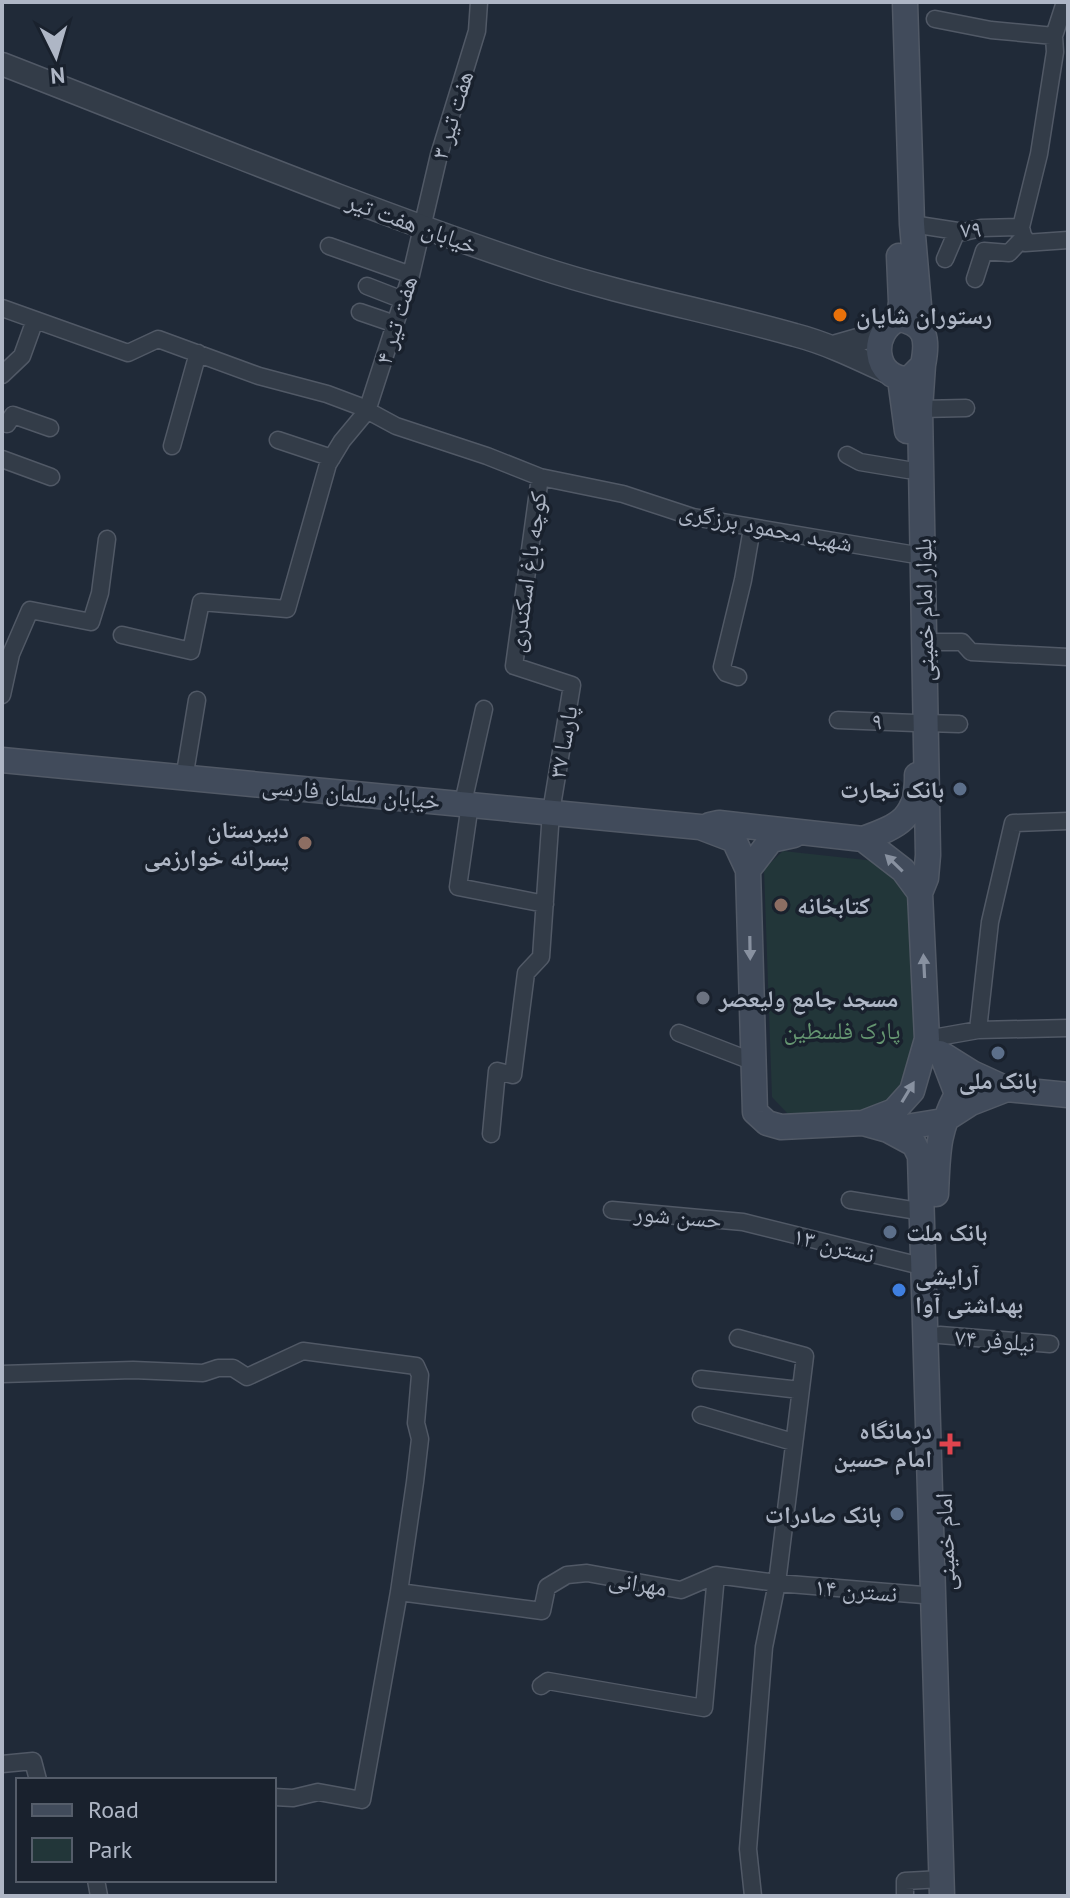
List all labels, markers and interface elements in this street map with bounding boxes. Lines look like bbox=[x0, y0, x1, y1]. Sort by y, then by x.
north arrow bbox=[16, 16, 96, 96]
text: N bbox=[49, 61, 66, 91]
street label: هفت تیر ۳ bbox=[424, 67, 480, 163]
street label: خیابان هفت تیر bbox=[341, 185, 482, 261]
street label: ۷۹ bbox=[960, 213, 982, 245]
street label: هفت تیر ۴ bbox=[368, 272, 424, 368]
place label: رستوران شایان bbox=[856, 300, 992, 331]
marker: رستوران شایان bbox=[831, 306, 849, 324]
street label: کوچه باغ اسکندری bbox=[500, 489, 554, 655]
street label: شهید محمود برزگری bbox=[677, 495, 855, 559]
street label: بلوار امام خمینی bbox=[907, 538, 942, 682]
street label: پارسا ۳۷ bbox=[541, 703, 585, 781]
street label: ۹ bbox=[871, 705, 883, 737]
street label: خیابان سلمان فارسی bbox=[261, 770, 441, 816]
place label: بانک تجارت bbox=[840, 774, 944, 805]
marker: بانک تجارت bbox=[951, 780, 969, 798]
place label: دبیرستان پسرانه خوارزمی bbox=[144, 814, 289, 873]
marker: دبیرستان پسرانه خوارزمی bbox=[296, 834, 314, 852]
one-way arrow bbox=[885, 854, 904, 872]
place label: کتابخانه bbox=[797, 890, 871, 921]
marker: کتابخانه bbox=[772, 896, 790, 914]
one-way arrow bbox=[744, 936, 756, 961]
one-way arrow bbox=[917, 953, 930, 978]
place label: مسجد جامع ولیعصر bbox=[718, 983, 898, 1015]
marker: مسجد جامع ولیعصر bbox=[694, 989, 712, 1007]
park label: پارک فلسطین bbox=[784, 1015, 900, 1046]
marker: بانک ملی bbox=[989, 1044, 1007, 1062]
place label: بانک ملی bbox=[959, 1065, 1037, 1096]
one-way arrow bbox=[901, 1081, 915, 1103]
street label: حسن شور bbox=[632, 1197, 723, 1235]
place label: بانک ملت bbox=[906, 1217, 987, 1248]
street label: نسترن ۱۳ bbox=[790, 1220, 878, 1270]
marker: بانک ملت bbox=[881, 1223, 899, 1241]
place label: آرایشی بهداشتی آوا bbox=[915, 1261, 1023, 1320]
marker: آرایشی بهداشتی آوا bbox=[890, 1281, 908, 1299]
street label: نیلوفر ۷۴ bbox=[954, 1321, 1036, 1359]
place label: درمانگاه امام حسین bbox=[833, 1415, 932, 1476]
marker: درمانگاه امام حسین bbox=[939, 1433, 961, 1455]
street label: امام خمینی bbox=[928, 1492, 963, 1592]
place label: بانک صادرات bbox=[765, 1499, 881, 1530]
marker: بانک صادرات bbox=[888, 1505, 906, 1523]
street label: مهرانی bbox=[606, 1563, 670, 1603]
street label: نسترن ۱۴ bbox=[813, 1571, 899, 1609]
legend bbox=[16, 1778, 276, 1882]
text: Road bbox=[88, 1794, 139, 1825]
text: Park bbox=[88, 1834, 133, 1865]

